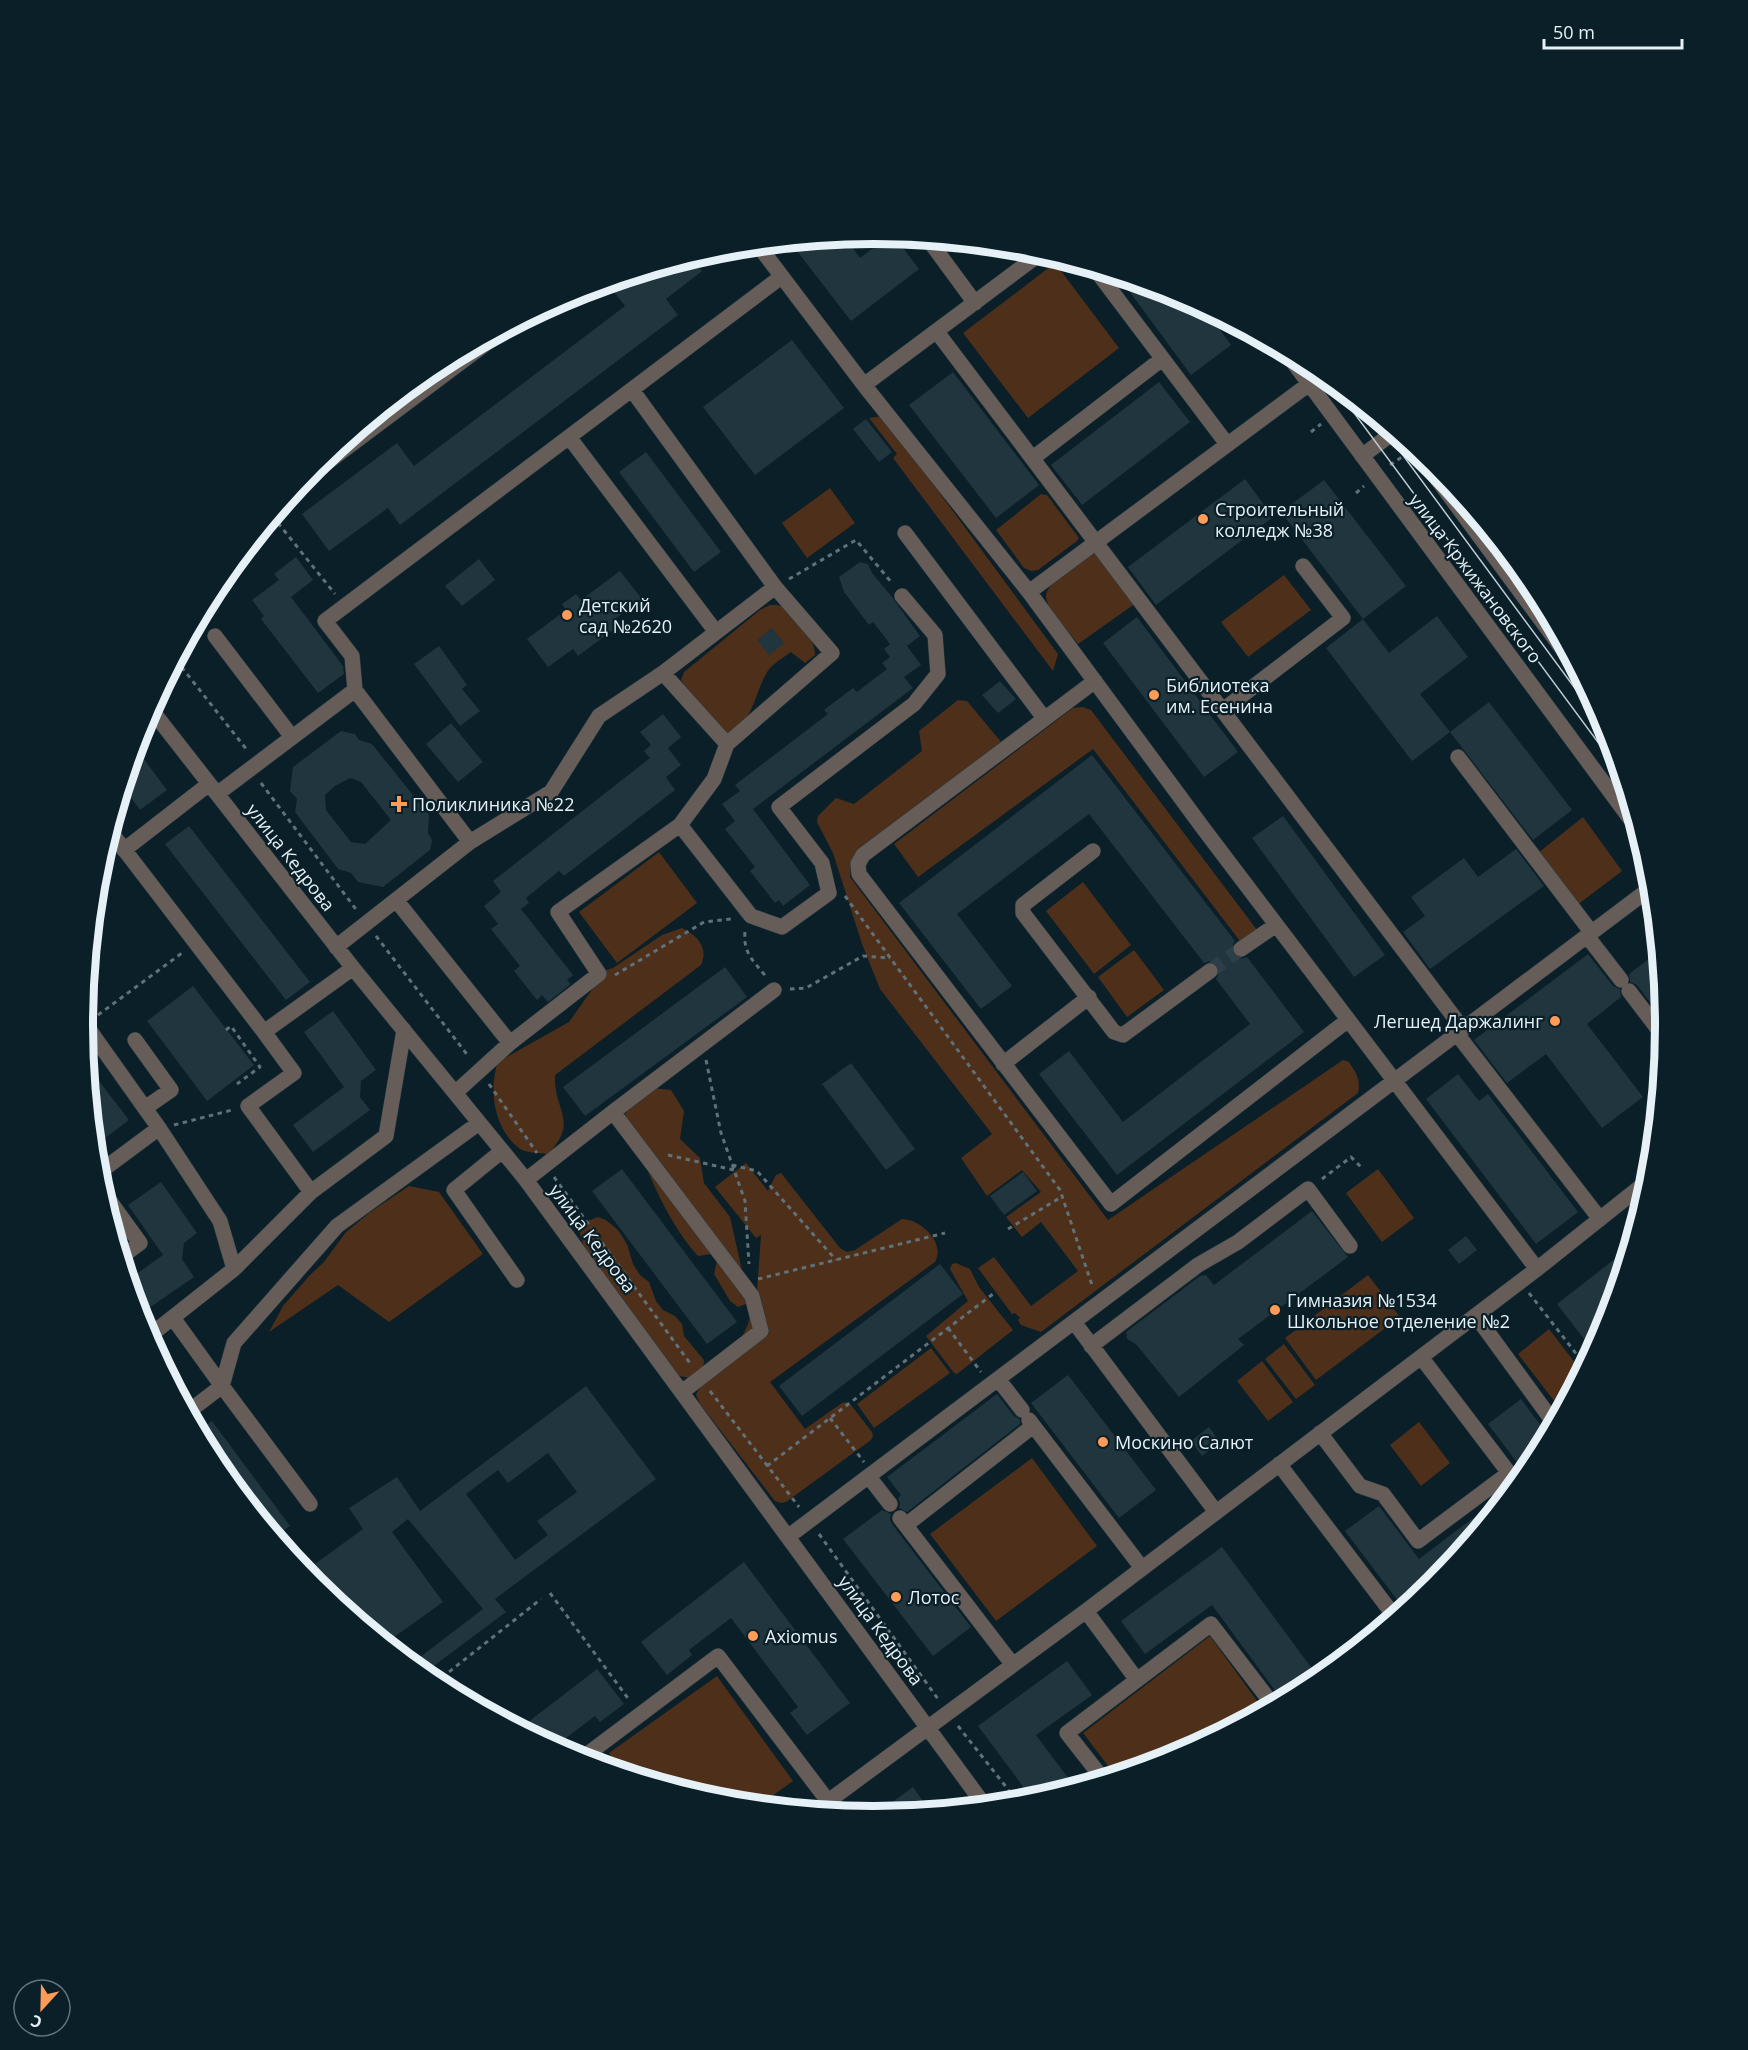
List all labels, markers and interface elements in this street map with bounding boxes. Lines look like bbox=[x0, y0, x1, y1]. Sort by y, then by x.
scale bar bbox=[1544, 12, 1682, 50]
text: 50 m bbox=[1553, 20, 1595, 44]
street label: улица Кржижановского bbox=[1404, 488, 1548, 668]
place label: Строительный колледж №38 bbox=[1215, 497, 1344, 542]
marker: Строительный колледж №38 bbox=[1196, 512, 1210, 526]
place label: Детский сад №2620 bbox=[579, 593, 672, 638]
marker: Детский сад №2620 bbox=[560, 608, 574, 622]
place label: Библиотека им. Есенина bbox=[1166, 673, 1273, 718]
marker: Библиотека им. Есенина bbox=[1147, 688, 1161, 702]
place label: Поликлиника №22 bbox=[412, 792, 574, 816]
marker: Поликлиника №22 bbox=[390, 795, 408, 813]
street label: улица Кедрова bbox=[241, 798, 341, 916]
place label: Легшед Даржалинг bbox=[1374, 1009, 1543, 1033]
marker: Легшед Даржалинг bbox=[1548, 1014, 1562, 1028]
street label: улица Кедрова bbox=[544, 1179, 642, 1297]
place label: Гимназия №1534 Школьное отделение №2 bbox=[1287, 1288, 1510, 1333]
marker: Гимназия №1534 Школьное отделение №2 bbox=[1268, 1303, 1282, 1317]
place label: Москино Салют bbox=[1115, 1430, 1254, 1454]
marker: Москино Салют bbox=[1096, 1435, 1110, 1449]
street label: улица Кедрова bbox=[833, 1570, 929, 1690]
place label: Лотос bbox=[908, 1585, 960, 1609]
marker: Лотос bbox=[889, 1590, 903, 1604]
place label: Axiomus bbox=[765, 1624, 837, 1648]
marker: Axiomus bbox=[746, 1629, 760, 1643]
north arrow bbox=[12, 1978, 72, 2038]
text: С bbox=[28, 2010, 45, 2034]

